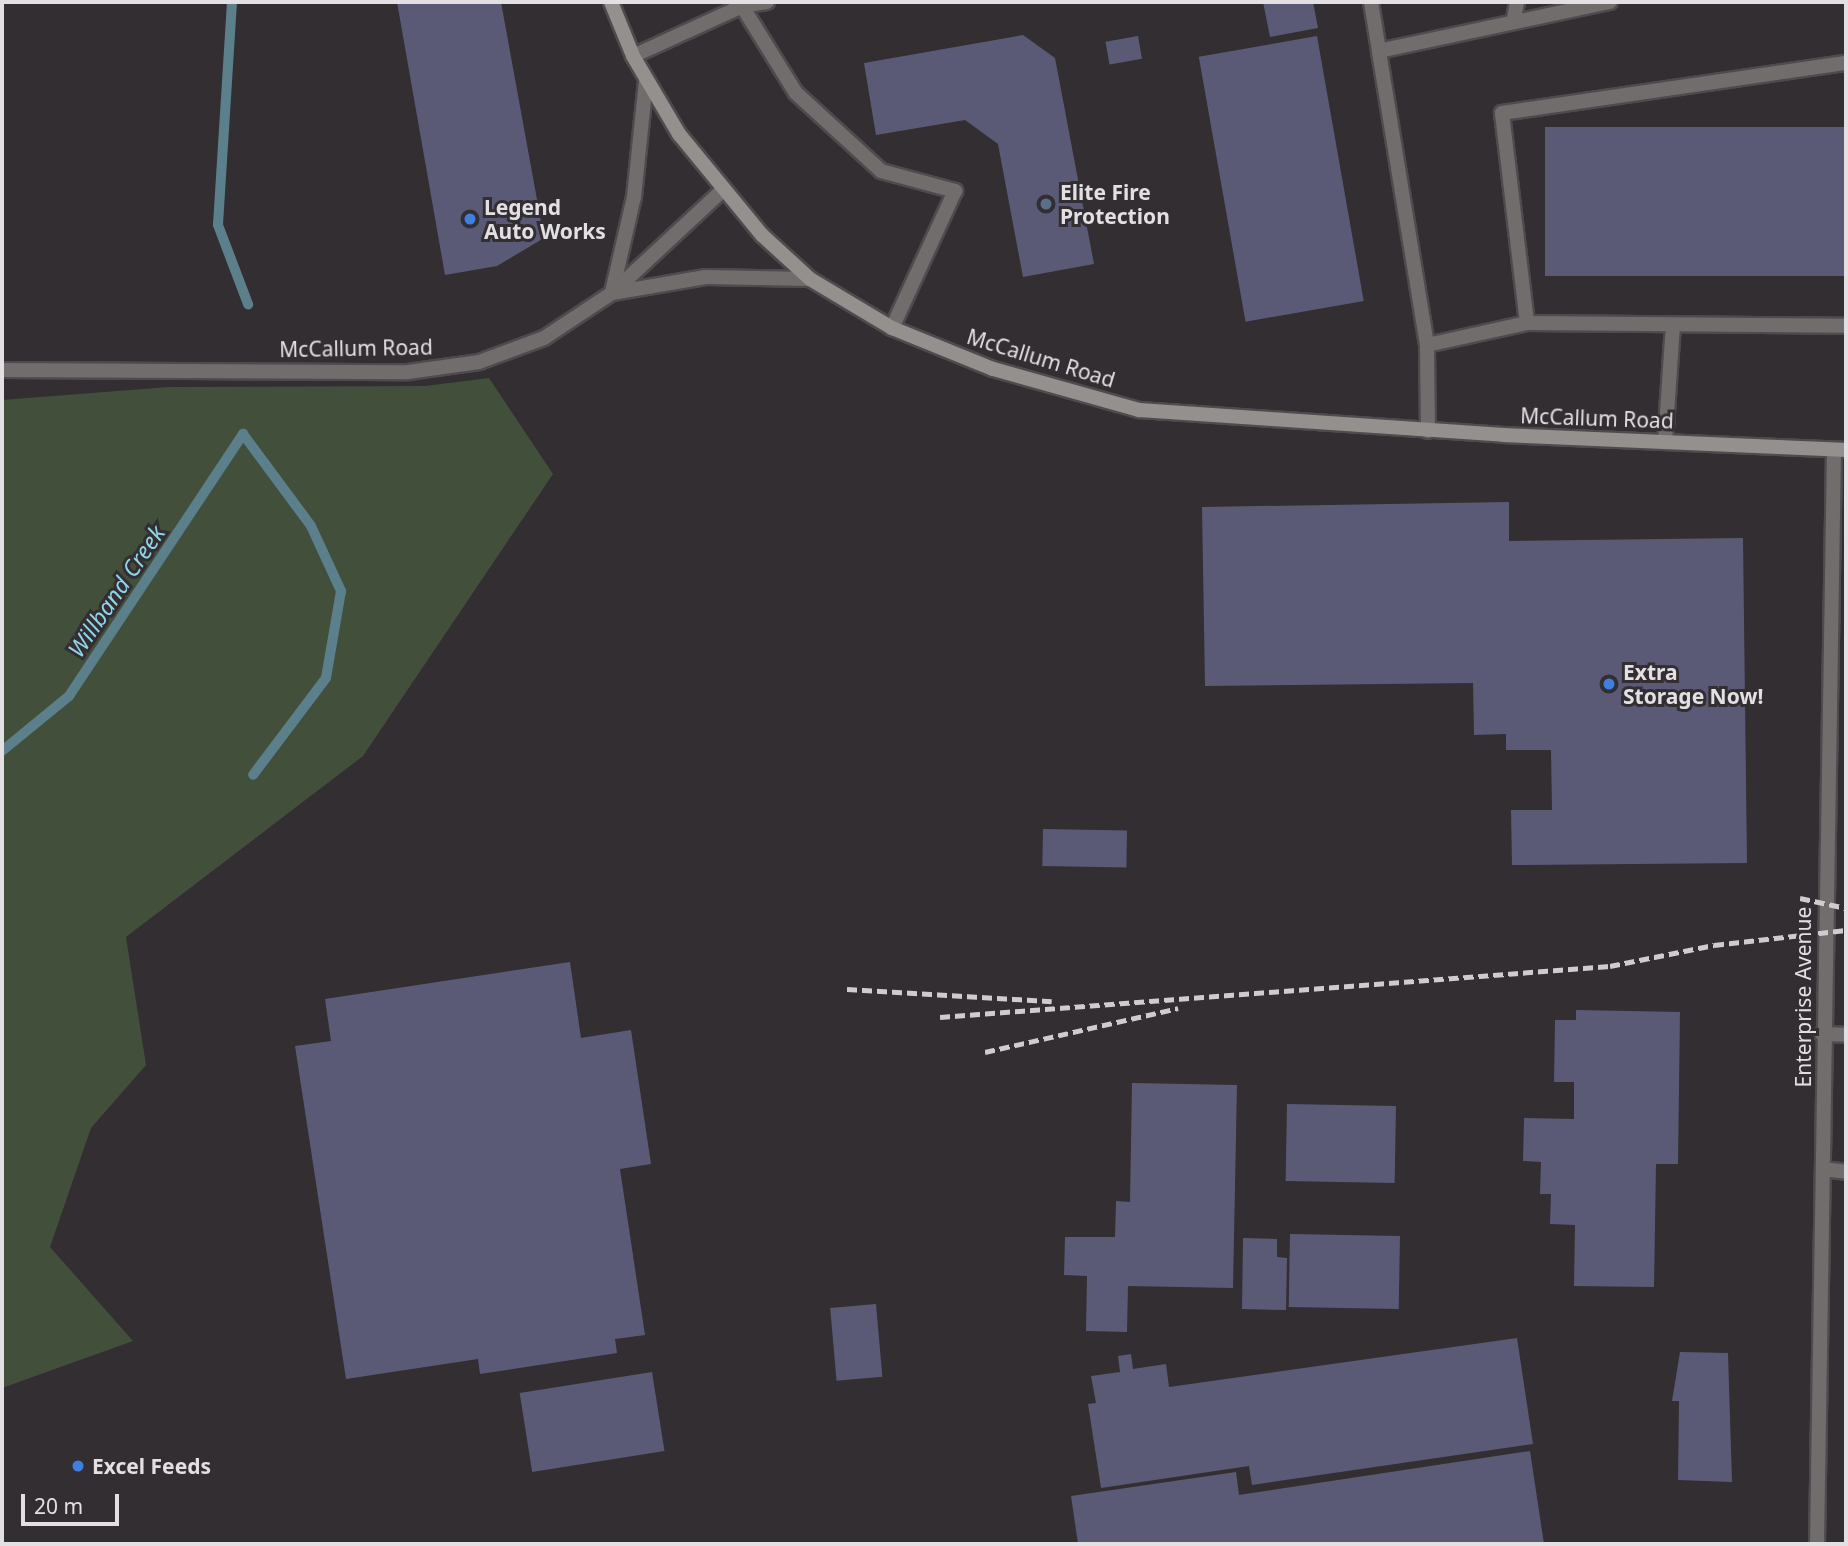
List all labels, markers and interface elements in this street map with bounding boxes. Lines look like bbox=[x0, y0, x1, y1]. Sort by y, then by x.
place label: Elite Fire Protection bbox=[1060, 179, 1170, 229]
place label: Legend Auto Works bbox=[484, 194, 606, 244]
marker: Elite Fire Protection bbox=[1038, 196, 1054, 212]
marker: Legend Auto Works bbox=[462, 211, 478, 227]
street label: McCallum Road bbox=[964, 324, 1118, 392]
street label: McCallum Road bbox=[279, 334, 433, 362]
street label: McCallum Road bbox=[1520, 403, 1674, 433]
water label: Willband Creek bbox=[62, 520, 170, 662]
place label: Extra Storage Now! bbox=[1623, 659, 1763, 709]
marker: Extra Storage Now! bbox=[1601, 676, 1617, 692]
street label: Enterprise Avenue bbox=[1790, 907, 1816, 1087]
place label: Excel Feeds bbox=[92, 1453, 211, 1479]
marker: Excel Feeds bbox=[70, 1458, 86, 1474]
scale bar bbox=[24, 1480, 122, 1524]
text: 20 m bbox=[34, 1492, 83, 1520]

